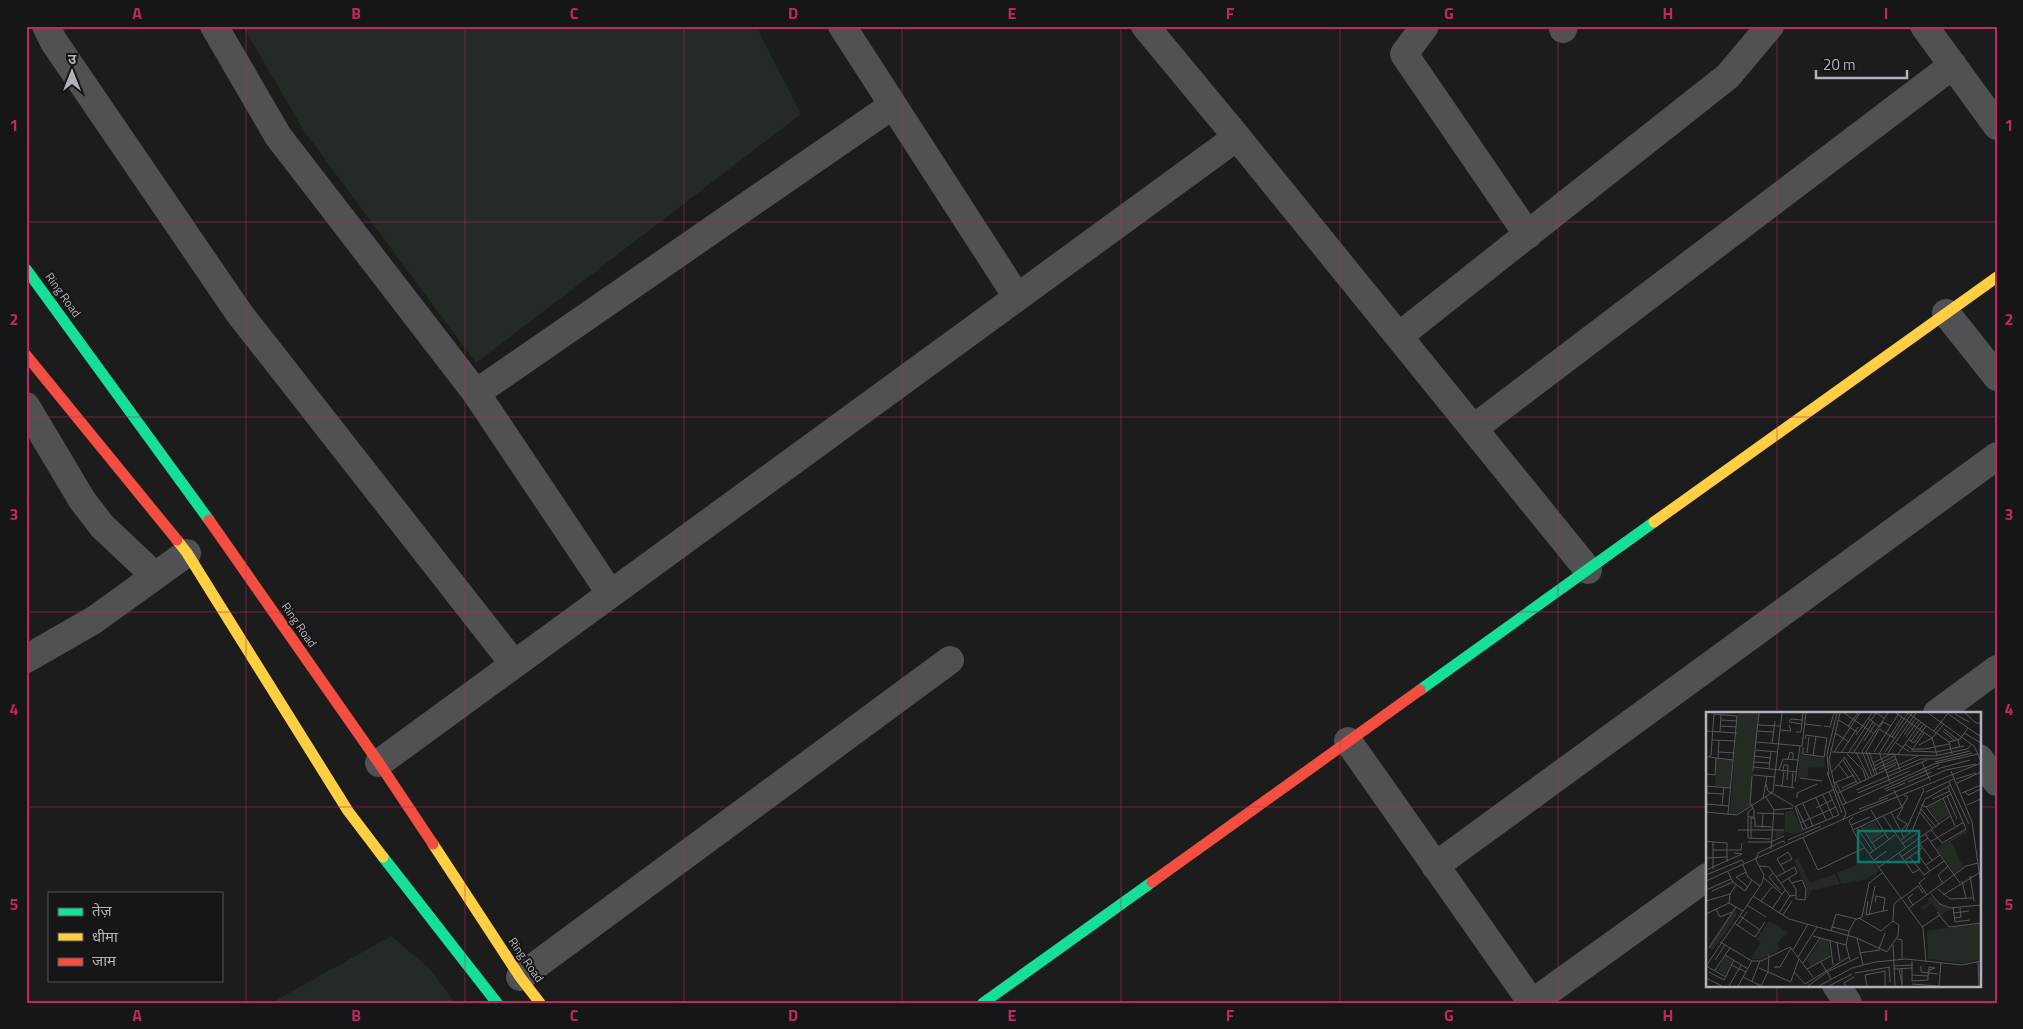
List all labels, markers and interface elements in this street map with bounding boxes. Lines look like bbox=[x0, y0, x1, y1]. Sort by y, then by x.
text: A bbox=[132, 1, 142, 25]
text: B bbox=[351, 1, 361, 25]
text: C bbox=[570, 1, 579, 25]
text: D bbox=[788, 1, 798, 25]
text: E bbox=[1008, 1, 1017, 25]
text: F bbox=[1226, 1, 1235, 25]
text: G bbox=[1444, 1, 1454, 25]
text: H bbox=[1663, 1, 1673, 25]
text: I bbox=[1884, 1, 1888, 25]
north arrow bbox=[48, 48, 98, 98]
text: उ bbox=[68, 48, 77, 69]
scale bar bbox=[1816, 48, 1907, 80]
text: 20 m bbox=[1823, 53, 1856, 76]
text: 1 bbox=[10, 113, 18, 137]
text: 1 bbox=[2005, 113, 2013, 137]
street label: Ring Road bbox=[41, 268, 86, 321]
text: 2 bbox=[10, 307, 18, 331]
text: 2 bbox=[2005, 307, 2013, 331]
text: 3 bbox=[10, 502, 18, 526]
text: 3 bbox=[2005, 502, 2013, 526]
street label: Ring Road bbox=[277, 598, 322, 651]
text: 4 bbox=[10, 697, 19, 721]
text: 4 bbox=[2005, 697, 2014, 721]
inset map bbox=[1706, 712, 1980, 986]
text: 5 bbox=[10, 892, 19, 916]
legend bbox=[48, 892, 222, 982]
text: 5 bbox=[2005, 892, 2014, 916]
text: तेज़ bbox=[92, 899, 113, 922]
text: धीमा bbox=[92, 925, 119, 948]
street label: Ring Road bbox=[504, 933, 549, 986]
text: जाम bbox=[92, 949, 117, 972]
text: A bbox=[132, 1003, 142, 1027]
text: B bbox=[351, 1003, 361, 1027]
text: C bbox=[570, 1003, 579, 1027]
text: D bbox=[788, 1003, 798, 1027]
text: E bbox=[1008, 1003, 1017, 1027]
text: F bbox=[1226, 1003, 1235, 1027]
text: G bbox=[1444, 1003, 1454, 1027]
text: H bbox=[1663, 1003, 1673, 1027]
text: I bbox=[1884, 1003, 1888, 1027]

